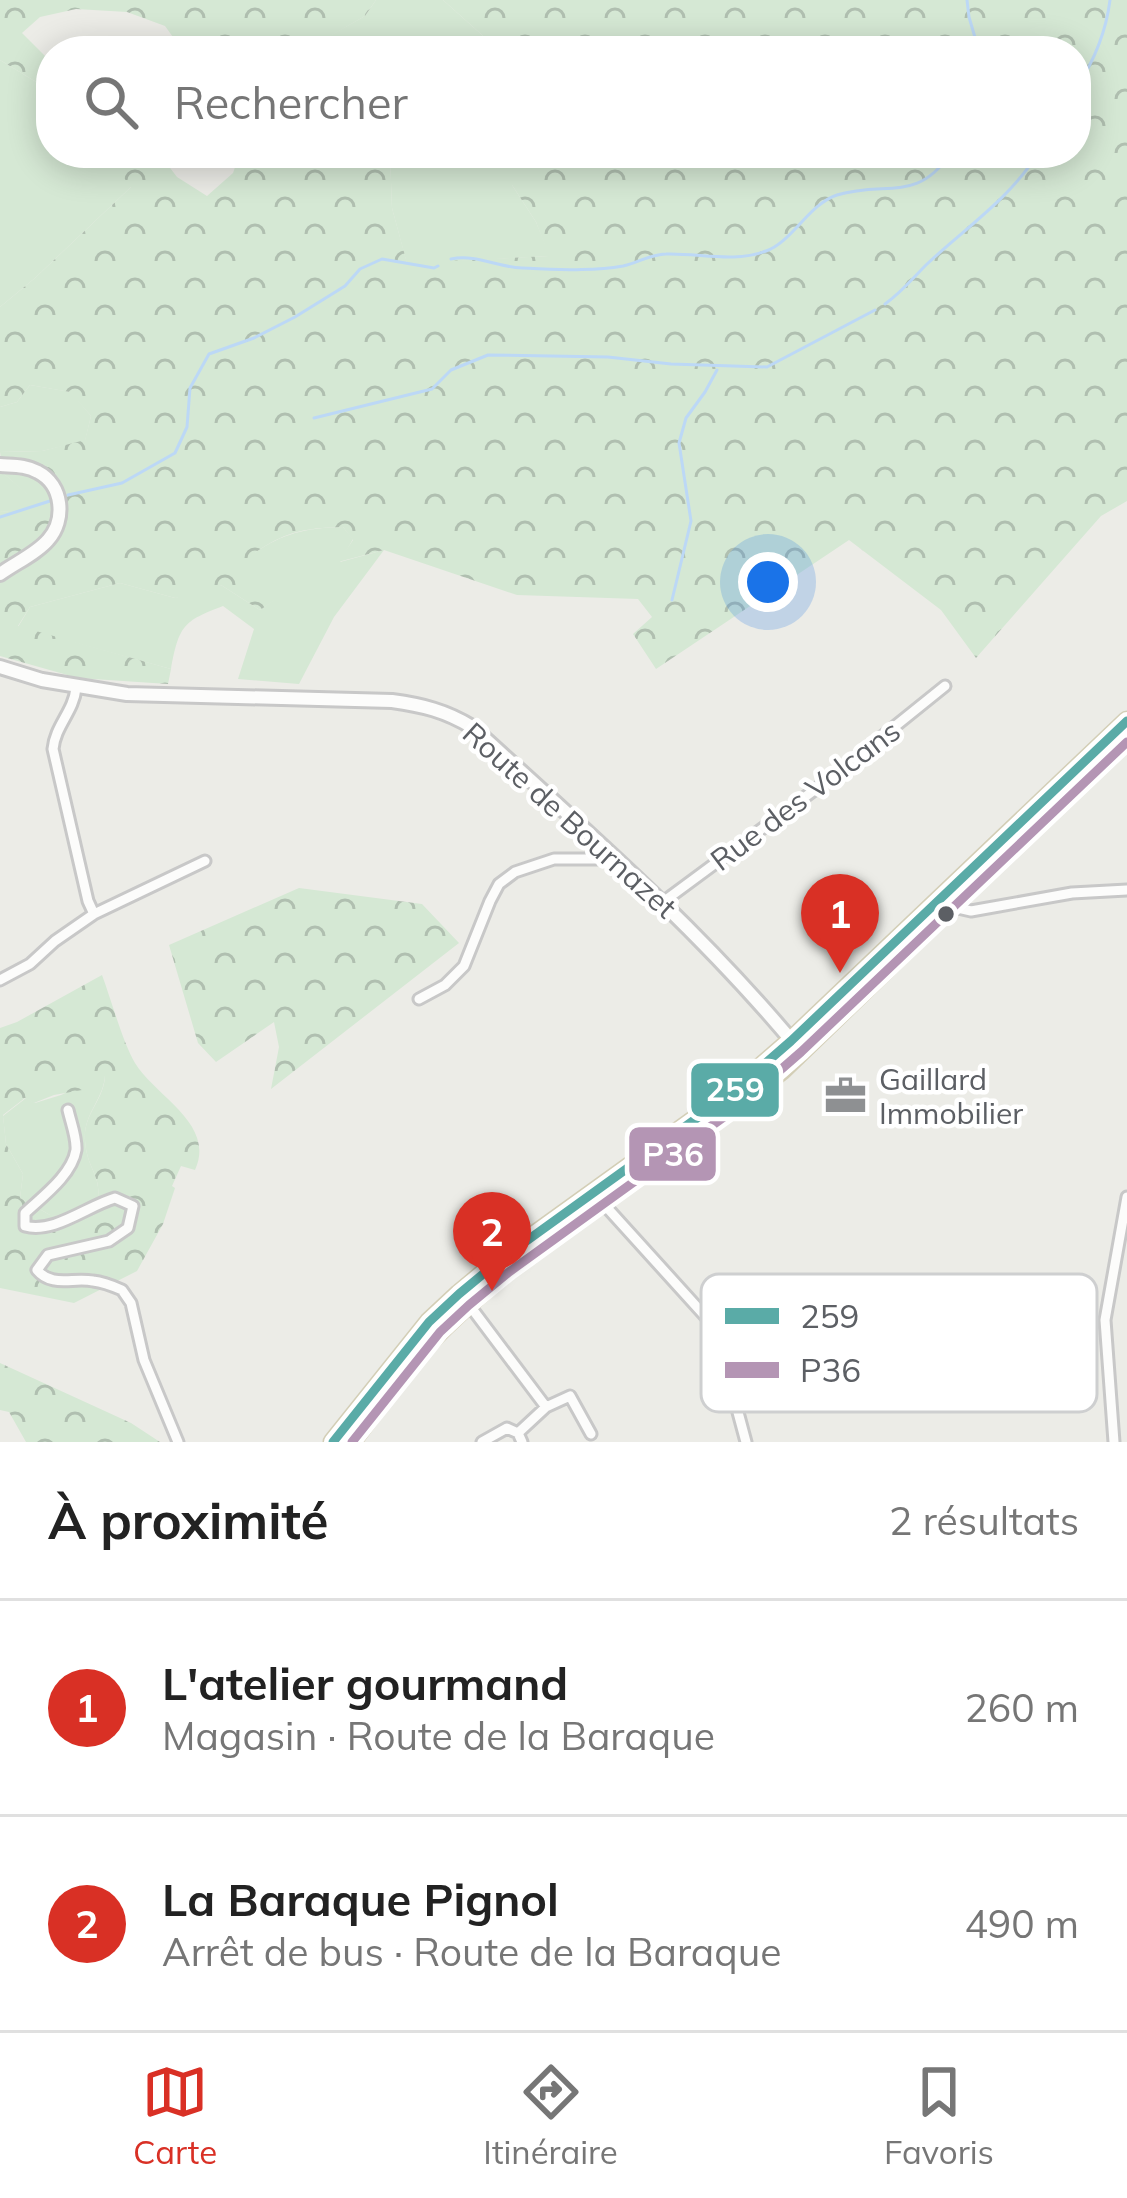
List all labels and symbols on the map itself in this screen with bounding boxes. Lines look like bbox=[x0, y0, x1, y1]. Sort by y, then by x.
your location bbox=[738, 552, 798, 612]
street label: Rue des Volcans bbox=[703, 711, 907, 879]
street label: Route de Bournazet bbox=[455, 714, 685, 926]
pin: 1 bbox=[801, 874, 879, 973]
unlabelled marker bbox=[935, 903, 957, 925]
place label: Gaillard Immobilier bbox=[879, 1060, 1023, 1132]
line badge: 259 bbox=[689, 1061, 781, 1119]
text: 259 bbox=[705, 1068, 765, 1109]
office icon: Gaillard Immobilier bbox=[822, 1073, 868, 1119]
line badge: P36 bbox=[627, 1125, 718, 1183]
text: P36 bbox=[642, 1133, 704, 1174]
pin: 2 bbox=[453, 1192, 531, 1291]
legend bbox=[701, 1274, 1097, 1412]
text: 259 bbox=[800, 1295, 859, 1336]
text: P36 bbox=[800, 1349, 861, 1390]

